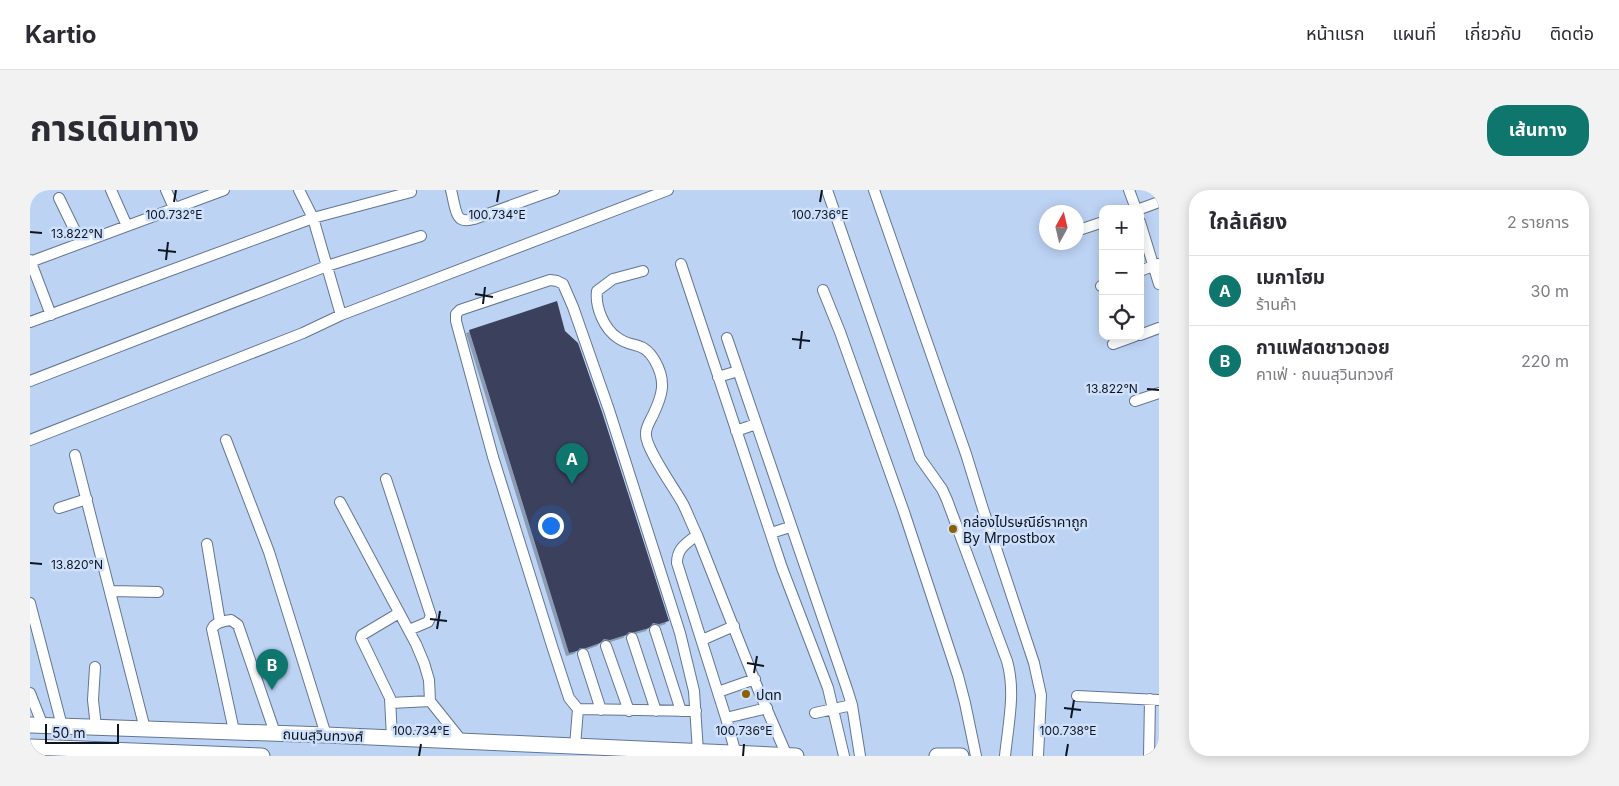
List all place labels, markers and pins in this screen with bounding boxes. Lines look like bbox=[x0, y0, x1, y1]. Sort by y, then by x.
pin: A bbox=[556, 443, 588, 484]
place label: กล่องไปรษณีย์ราคาถูก By Mrpostbox bbox=[963, 513, 1088, 546]
marker: กล่องไปรษณีย์ราคาถูก By Mrpostbox bbox=[947, 523, 959, 535]
pin: B bbox=[256, 649, 288, 690]
place label: ปตท bbox=[756, 686, 782, 703]
marker: ปตท bbox=[740, 688, 752, 700]

